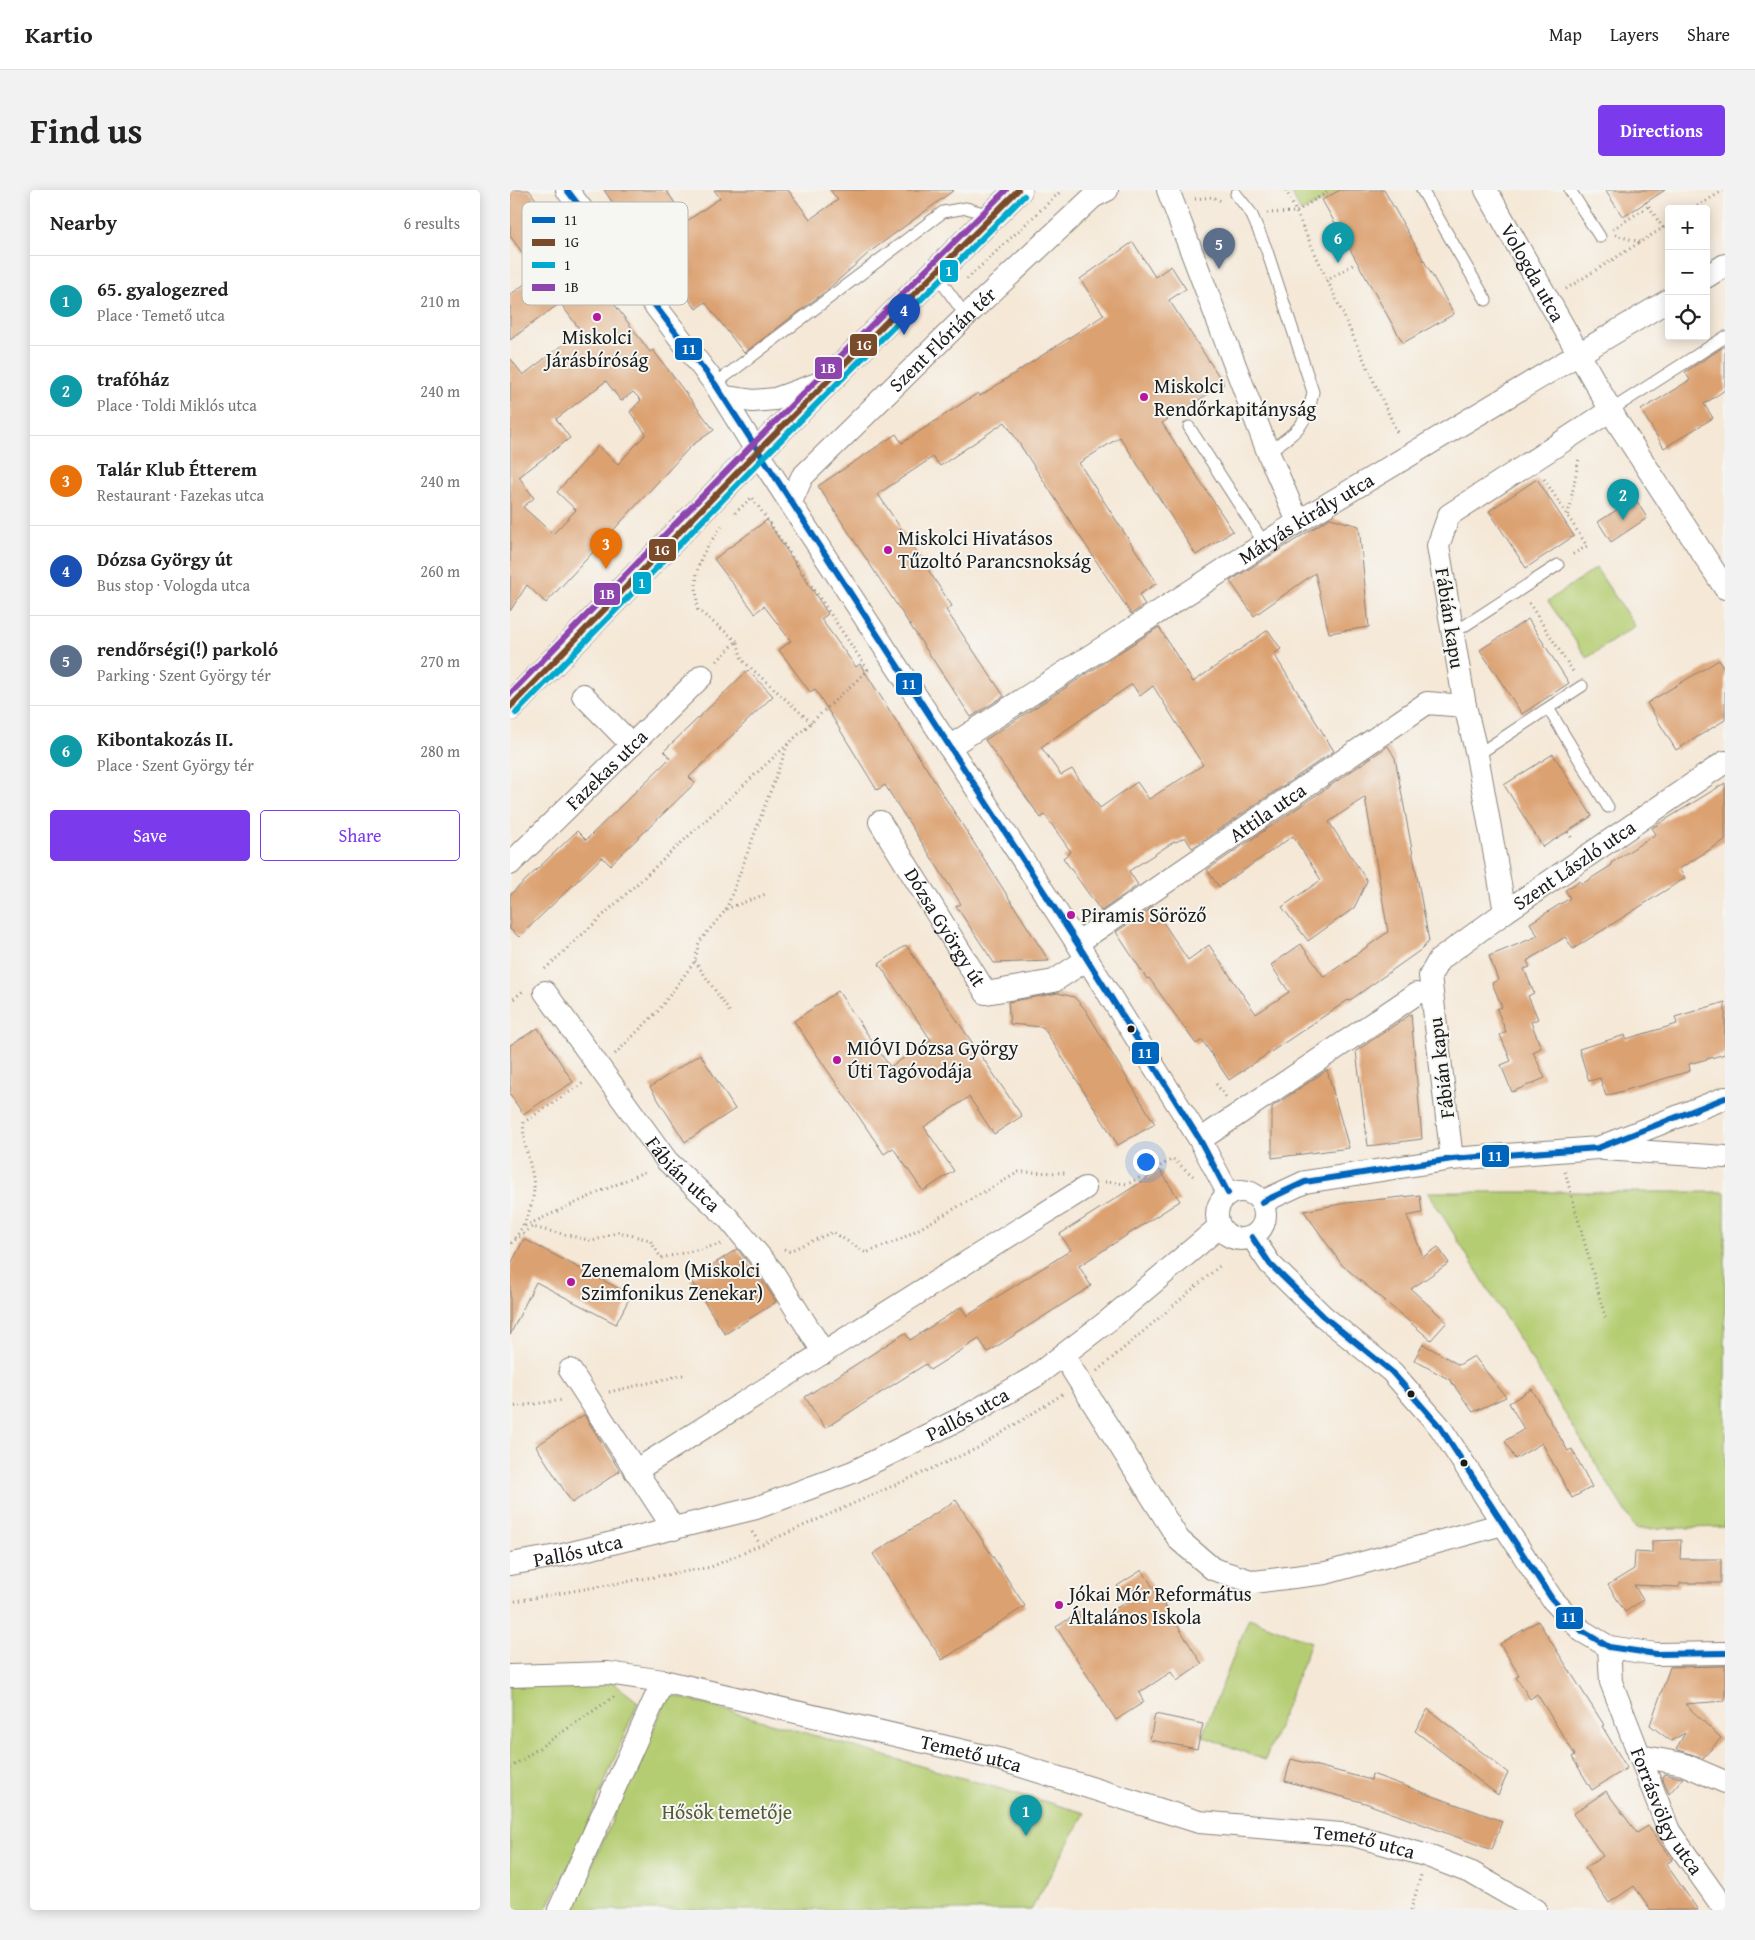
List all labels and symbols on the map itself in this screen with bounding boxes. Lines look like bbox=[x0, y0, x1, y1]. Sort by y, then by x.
legend bbox=[522, 202, 688, 305]
text: 11 bbox=[564, 210, 577, 230]
street label: Vologda utca bbox=[1494, 218, 1573, 327]
pin: 6 bbox=[1322, 222, 1354, 263]
pin: 5 bbox=[1203, 228, 1235, 269]
text: 1G bbox=[564, 232, 579, 252]
text: 1 bbox=[564, 255, 571, 275]
line badge: 1 bbox=[939, 259, 959, 283]
text: 1 bbox=[945, 261, 953, 281]
text: 1B bbox=[564, 277, 579, 297]
street label: Szent Flórián tér bbox=[882, 280, 1002, 398]
pin: 4 bbox=[888, 294, 920, 335]
marker: Miskolci Járásbíróság bbox=[591, 311, 603, 323]
place label: Miskolci Járásbíróság bbox=[542, 322, 649, 374]
line badge: 1G bbox=[849, 333, 878, 357]
text: 1G bbox=[856, 335, 872, 355]
line badge: 11 bbox=[674, 337, 703, 361]
text: 11 bbox=[682, 339, 696, 359]
line badge: 1B bbox=[814, 356, 843, 380]
text: 1B bbox=[820, 358, 836, 378]
place label: Miskolci Rendőrkapitányság bbox=[1154, 371, 1316, 423]
marker: Miskolci Rendőrkapitányság bbox=[1138, 391, 1150, 403]
street label: Mátyás király utca bbox=[1232, 465, 1379, 571]
pin: 2 bbox=[1607, 479, 1639, 520]
place label: Miskolci Hivatásos Tűzoltó Parancsnokság bbox=[898, 523, 1091, 575]
pin: 3 bbox=[590, 528, 622, 569]
line badge: 1G bbox=[648, 538, 677, 562]
text: 1G bbox=[654, 540, 670, 560]
marker: Miskolci Hivatásos Tűzoltó Parancsnokság bbox=[882, 544, 894, 556]
street label: Fábián kapu bbox=[1428, 566, 1473, 670]
line badge: 1 bbox=[632, 571, 652, 595]
text: 1 bbox=[638, 573, 646, 593]
line badge: 1B bbox=[593, 582, 621, 606]
text: 1B bbox=[599, 584, 615, 604]
line badge: 11 bbox=[895, 672, 923, 696]
text: 11 bbox=[902, 674, 916, 694]
street label: Fazekas utca bbox=[559, 722, 654, 816]
street label: Attila utca bbox=[1223, 775, 1312, 849]
street label: Szent László utca bbox=[1507, 812, 1642, 917]
street label: Dózsa György út bbox=[898, 862, 994, 992]
place label: Piramis Söröző bbox=[1081, 900, 1207, 929]
marker: Piramis Söröző bbox=[1065, 909, 1077, 921]
street label: Fábián kapu bbox=[1420, 1016, 1461, 1120]
unlabelled marker bbox=[1126, 1024, 1136, 1034]
place label: MIÓVI Dózsa György Úti Tagóvodája bbox=[847, 1033, 1018, 1085]
line badge: 11 bbox=[1131, 1041, 1160, 1065]
text: 11 bbox=[1138, 1043, 1152, 1063]
marker: MIÓVI Dózsa György Úti Tagóvodája bbox=[831, 1054, 843, 1066]
street label: Fábián utca bbox=[639, 1130, 728, 1219]
line badge: 11 bbox=[1481, 1144, 1510, 1168]
text: 11 bbox=[1488, 1146, 1502, 1166]
your location bbox=[1133, 1149, 1159, 1175]
place label: Zenemalom (Miskolci Szimfonikus Zenekar) bbox=[581, 1255, 763, 1307]
marker: Zenemalom (Miskolci Szimfonikus Zenekar) bbox=[565, 1276, 577, 1288]
street label: Pallós utca bbox=[921, 1379, 1014, 1448]
unlabelled marker bbox=[1406, 1389, 1416, 1399]
unlabelled marker bbox=[1459, 1458, 1469, 1468]
street label: Pallós utca bbox=[531, 1526, 626, 1574]
place label: Jókai Mór Református Általános Iskola bbox=[1066, 1579, 1252, 1631]
marker: Jókai Mór Református Általános Iskola bbox=[1053, 1599, 1065, 1611]
line badge: 11 bbox=[1555, 1606, 1584, 1630]
text: 11 bbox=[1562, 1607, 1576, 1627]
street label: Temető utca bbox=[918, 1726, 1026, 1780]
street label: Forrásvölgy utca bbox=[1624, 1743, 1711, 1881]
pin: 1 bbox=[1010, 1795, 1042, 1836]
park label: Hősök temetője bbox=[662, 1797, 792, 1826]
street label: Temető utca bbox=[1312, 1817, 1419, 1866]

